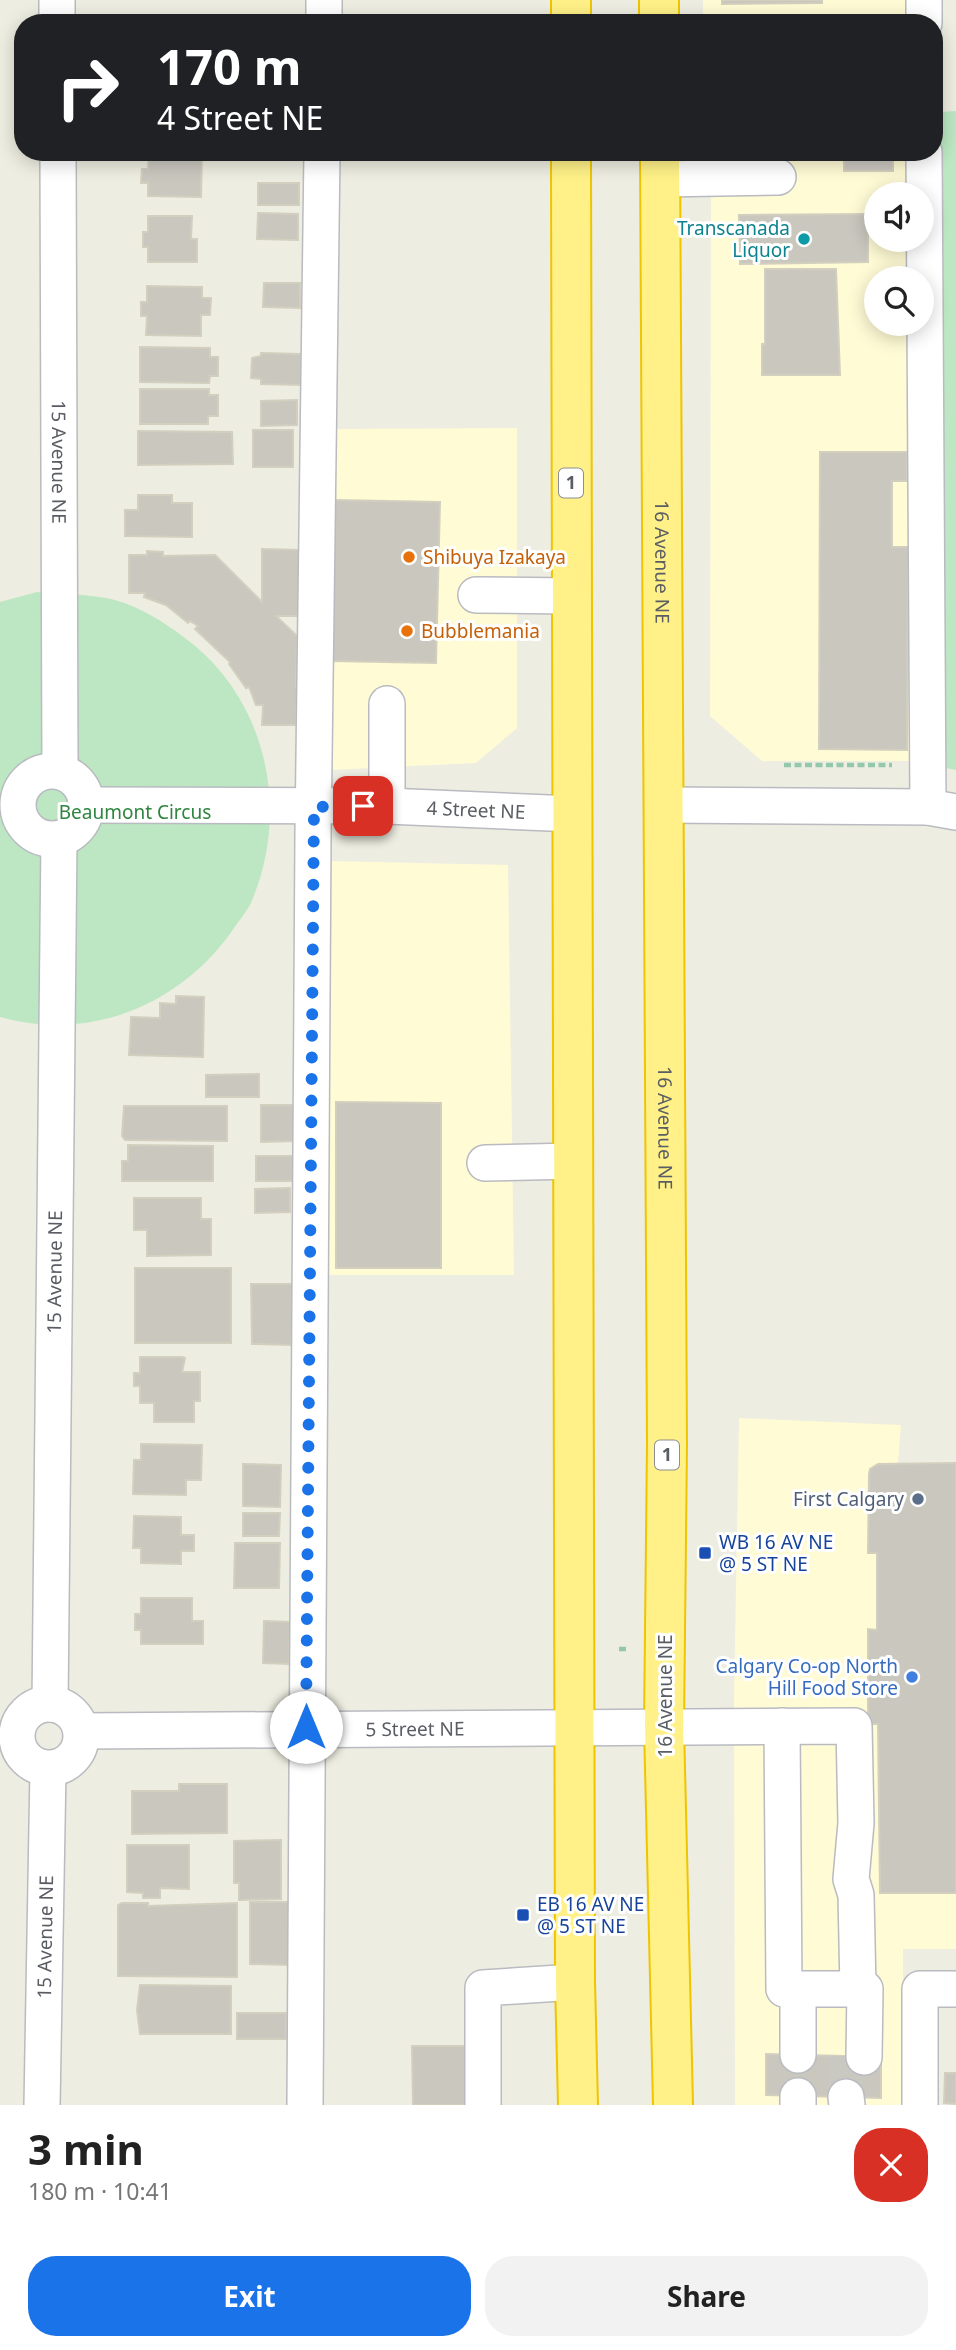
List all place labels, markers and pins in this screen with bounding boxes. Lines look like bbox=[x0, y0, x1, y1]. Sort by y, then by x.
place label: Transcanada Liquor bbox=[677, 215, 790, 263]
marker: Transcanada Liquor bbox=[796, 231, 812, 247]
place label: Shibuya Izakaya bbox=[423, 544, 566, 570]
marker: Shibuya Izakaya bbox=[401, 549, 417, 565]
place label: Bubblemania bbox=[421, 618, 540, 644]
marker: Bubblemania bbox=[399, 623, 415, 639]
pin bbox=[333, 776, 393, 836]
place label: First Calgary bbox=[793, 1486, 904, 1512]
marker: First Calgary bbox=[910, 1491, 926, 1507]
place label: WB 16 AV NE @ 5 ST NE bbox=[719, 1529, 833, 1577]
marker: WB 16 AV NE @ 5 ST NE bbox=[697, 1545, 713, 1561]
place label: Calgary Co-op North Hill Food Store bbox=[715, 1653, 898, 1701]
marker: Calgary Co-op North Hill Food Store bbox=[904, 1669, 920, 1685]
place label: EB 16 AV NE @ 5 ST NE bbox=[537, 1891, 644, 1939]
marker: EB 16 AV NE @ 5 ST NE bbox=[515, 1907, 531, 1923]

